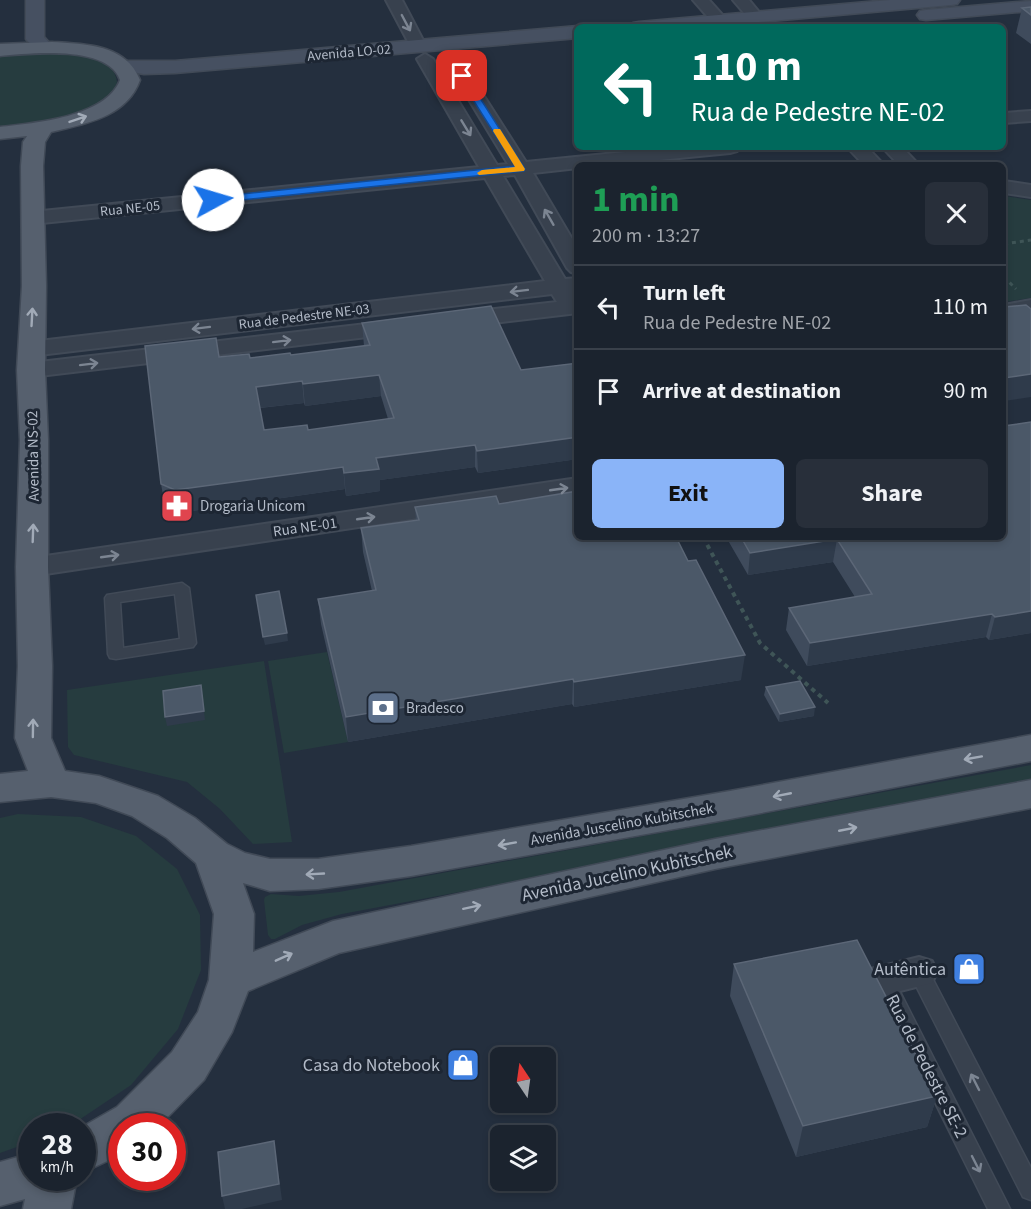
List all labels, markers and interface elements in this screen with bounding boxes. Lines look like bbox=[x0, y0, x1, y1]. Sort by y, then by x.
one-way arrow bbox=[400, 14, 412, 31]
text: 110 m bbox=[691, 37, 802, 97]
street label: Avenida LO-02 bbox=[307, 39, 392, 67]
icon: left bbox=[592, 48, 670, 126]
pin bbox=[436, 50, 487, 101]
icon: arrive bbox=[445, 59, 478, 92]
text: Rua de Pedestre NE-02 bbox=[691, 93, 945, 132]
one-way arrow bbox=[68, 112, 87, 123]
one-way arrow bbox=[460, 119, 472, 136]
position arrow bbox=[181, 168, 245, 232]
text: 1 min bbox=[592, 174, 680, 225]
button: close bbox=[925, 182, 988, 245]
street label: Rua NE-05 bbox=[99, 196, 161, 222]
one-way arrow bbox=[542, 209, 554, 226]
text: 200 m · 13:27 bbox=[592, 222, 700, 250]
text: Turn left bbox=[643, 277, 725, 309]
one-way arrow bbox=[510, 285, 530, 296]
icon: left bbox=[592, 291, 625, 324]
text: 110 m bbox=[933, 291, 988, 323]
street label: Rua de Pedestre NE-03 bbox=[238, 299, 371, 335]
one-way arrow bbox=[27, 308, 38, 328]
text: Rua de Pedestre NE-02 bbox=[643, 309, 831, 337]
one-way arrow bbox=[191, 323, 211, 334]
one-way arrow bbox=[272, 335, 292, 346]
one-way arrow bbox=[78, 358, 98, 369]
icon: arrive bbox=[592, 375, 625, 408]
text: Arrive at destination bbox=[643, 375, 841, 407]
text: 90 m bbox=[943, 375, 988, 407]
street label: Avenida NS-02 bbox=[22, 410, 45, 502]
button: Exit bbox=[592, 459, 784, 528]
button: Share bbox=[796, 459, 988, 528]
one-way arrow bbox=[548, 484, 568, 495]
pharmacy icon: Drogaria Unicom bbox=[159, 488, 195, 524]
place label: Drogaria Unicom bbox=[200, 496, 305, 517]
one-way arrow bbox=[355, 512, 375, 523]
street label: Rua NE-01 bbox=[272, 513, 338, 542]
one-way arrow bbox=[27, 524, 39, 544]
one-way arrow bbox=[100, 550, 120, 561]
bank icon: Bradesco bbox=[365, 690, 401, 726]
place label: Bradesco bbox=[406, 698, 464, 719]
one-way arrow bbox=[27, 719, 39, 739]
one-way arrow bbox=[964, 753, 984, 764]
one-way arrow bbox=[773, 790, 792, 801]
street label: Avenida Juscelino Kubitschek bbox=[529, 798, 716, 851]
one-way arrow bbox=[837, 823, 857, 834]
one-way arrow bbox=[498, 839, 518, 850]
street label: Avenida Jucelino Kubitschek bbox=[519, 839, 735, 908]
one-way arrow bbox=[305, 868, 325, 879]
one-way arrow bbox=[462, 901, 481, 912]
one-way arrow bbox=[274, 951, 292, 962]
shop icon: Autêntica bbox=[951, 951, 987, 987]
place label: Autêntica bbox=[874, 957, 946, 982]
street label: Rua de Pedestre SE-2 bbox=[879, 990, 974, 1142]
shop icon: Casa do Notebook bbox=[445, 1047, 481, 1083]
north arrow bbox=[490, 1047, 556, 1113]
map controls bbox=[490, 1047, 556, 1191]
place label: Casa do Notebook bbox=[303, 1053, 440, 1078]
one-way arrow bbox=[969, 1073, 981, 1091]
speed limit sign: 30 bbox=[108, 1113, 186, 1191]
text: 28 bbox=[41, 1123, 73, 1166]
button: layers bbox=[490, 1125, 556, 1191]
one-way arrow bbox=[971, 1154, 982, 1172]
text: km/h bbox=[40, 1157, 74, 1178]

